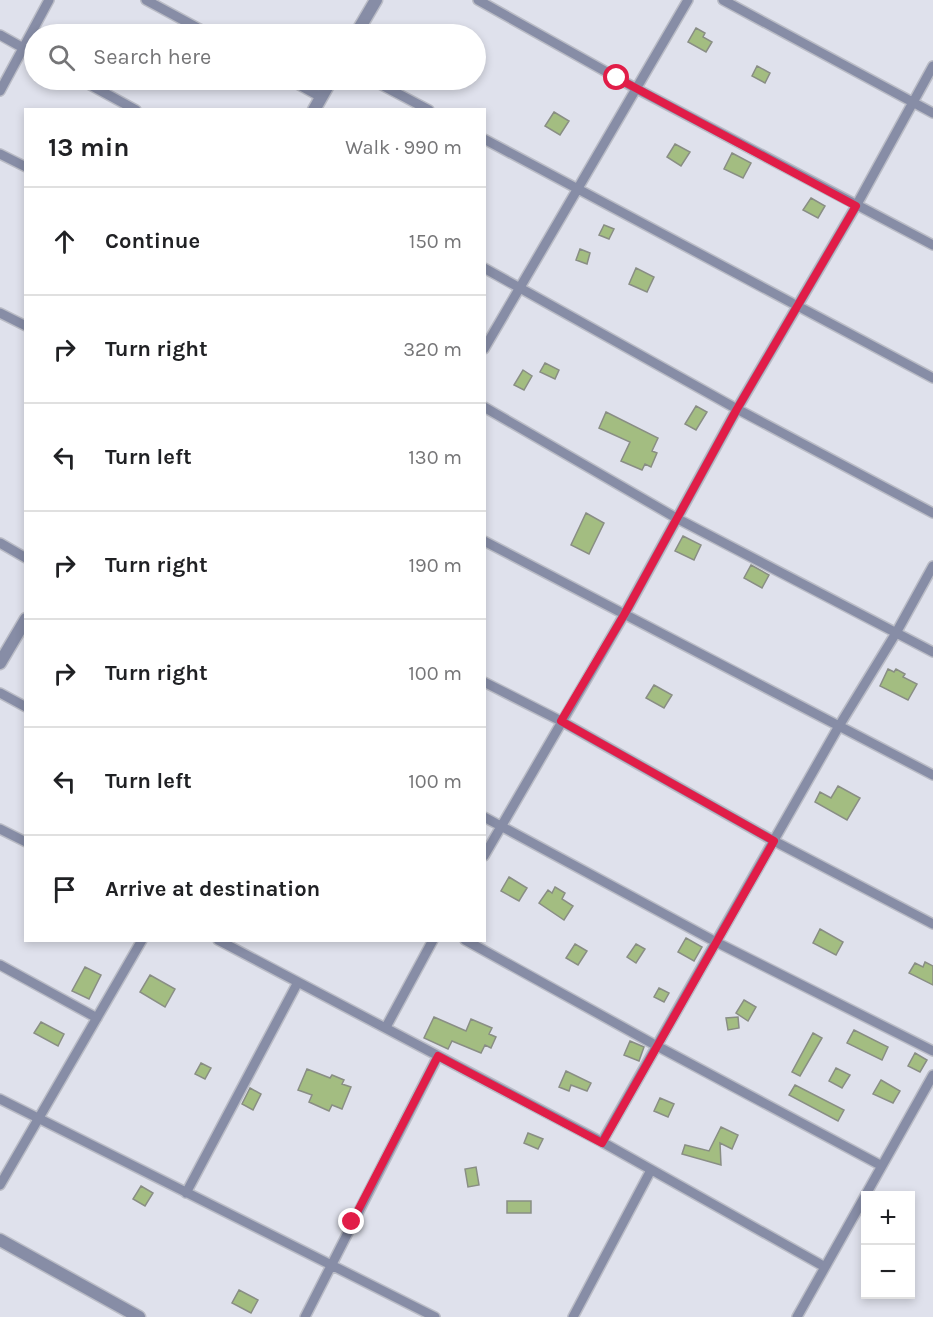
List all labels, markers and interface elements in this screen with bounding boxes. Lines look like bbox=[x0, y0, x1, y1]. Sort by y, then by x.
search box bbox=[24, 24, 486, 90]
icon: search bbox=[45, 41, 78, 74]
text: Search here bbox=[93, 44, 211, 70]
route start bbox=[603, 64, 629, 90]
text: 13 min bbox=[48, 132, 129, 163]
text: Walk · 990 m bbox=[345, 136, 462, 159]
icon: ahead bbox=[48, 225, 81, 258]
text: Continue bbox=[105, 228, 200, 254]
text: 150 m bbox=[409, 230, 462, 253]
icon: right bbox=[48, 333, 81, 366]
text: Turn right bbox=[105, 336, 208, 362]
text: 320 m bbox=[403, 338, 462, 361]
icon: left bbox=[48, 441, 81, 474]
text: Turn left bbox=[105, 444, 192, 470]
text: 130 m bbox=[408, 446, 462, 469]
icon: right bbox=[48, 549, 81, 582]
text: Turn right bbox=[105, 552, 208, 578]
text: 190 m bbox=[408, 554, 462, 577]
icon: right bbox=[48, 657, 81, 690]
text: Turn right bbox=[105, 660, 208, 686]
text: 100 m bbox=[408, 662, 462, 685]
icon: left bbox=[48, 765, 81, 798]
text: Turn left bbox=[105, 768, 192, 794]
text: 100 m bbox=[408, 770, 462, 793]
icon: arrive bbox=[48, 873, 81, 906]
text: Arrive at destination bbox=[105, 876, 320, 902]
map controls bbox=[861, 1191, 915, 1299]
button: + bbox=[861, 1191, 915, 1245]
route end bbox=[338, 1208, 364, 1234]
button: − bbox=[861, 1245, 915, 1299]

